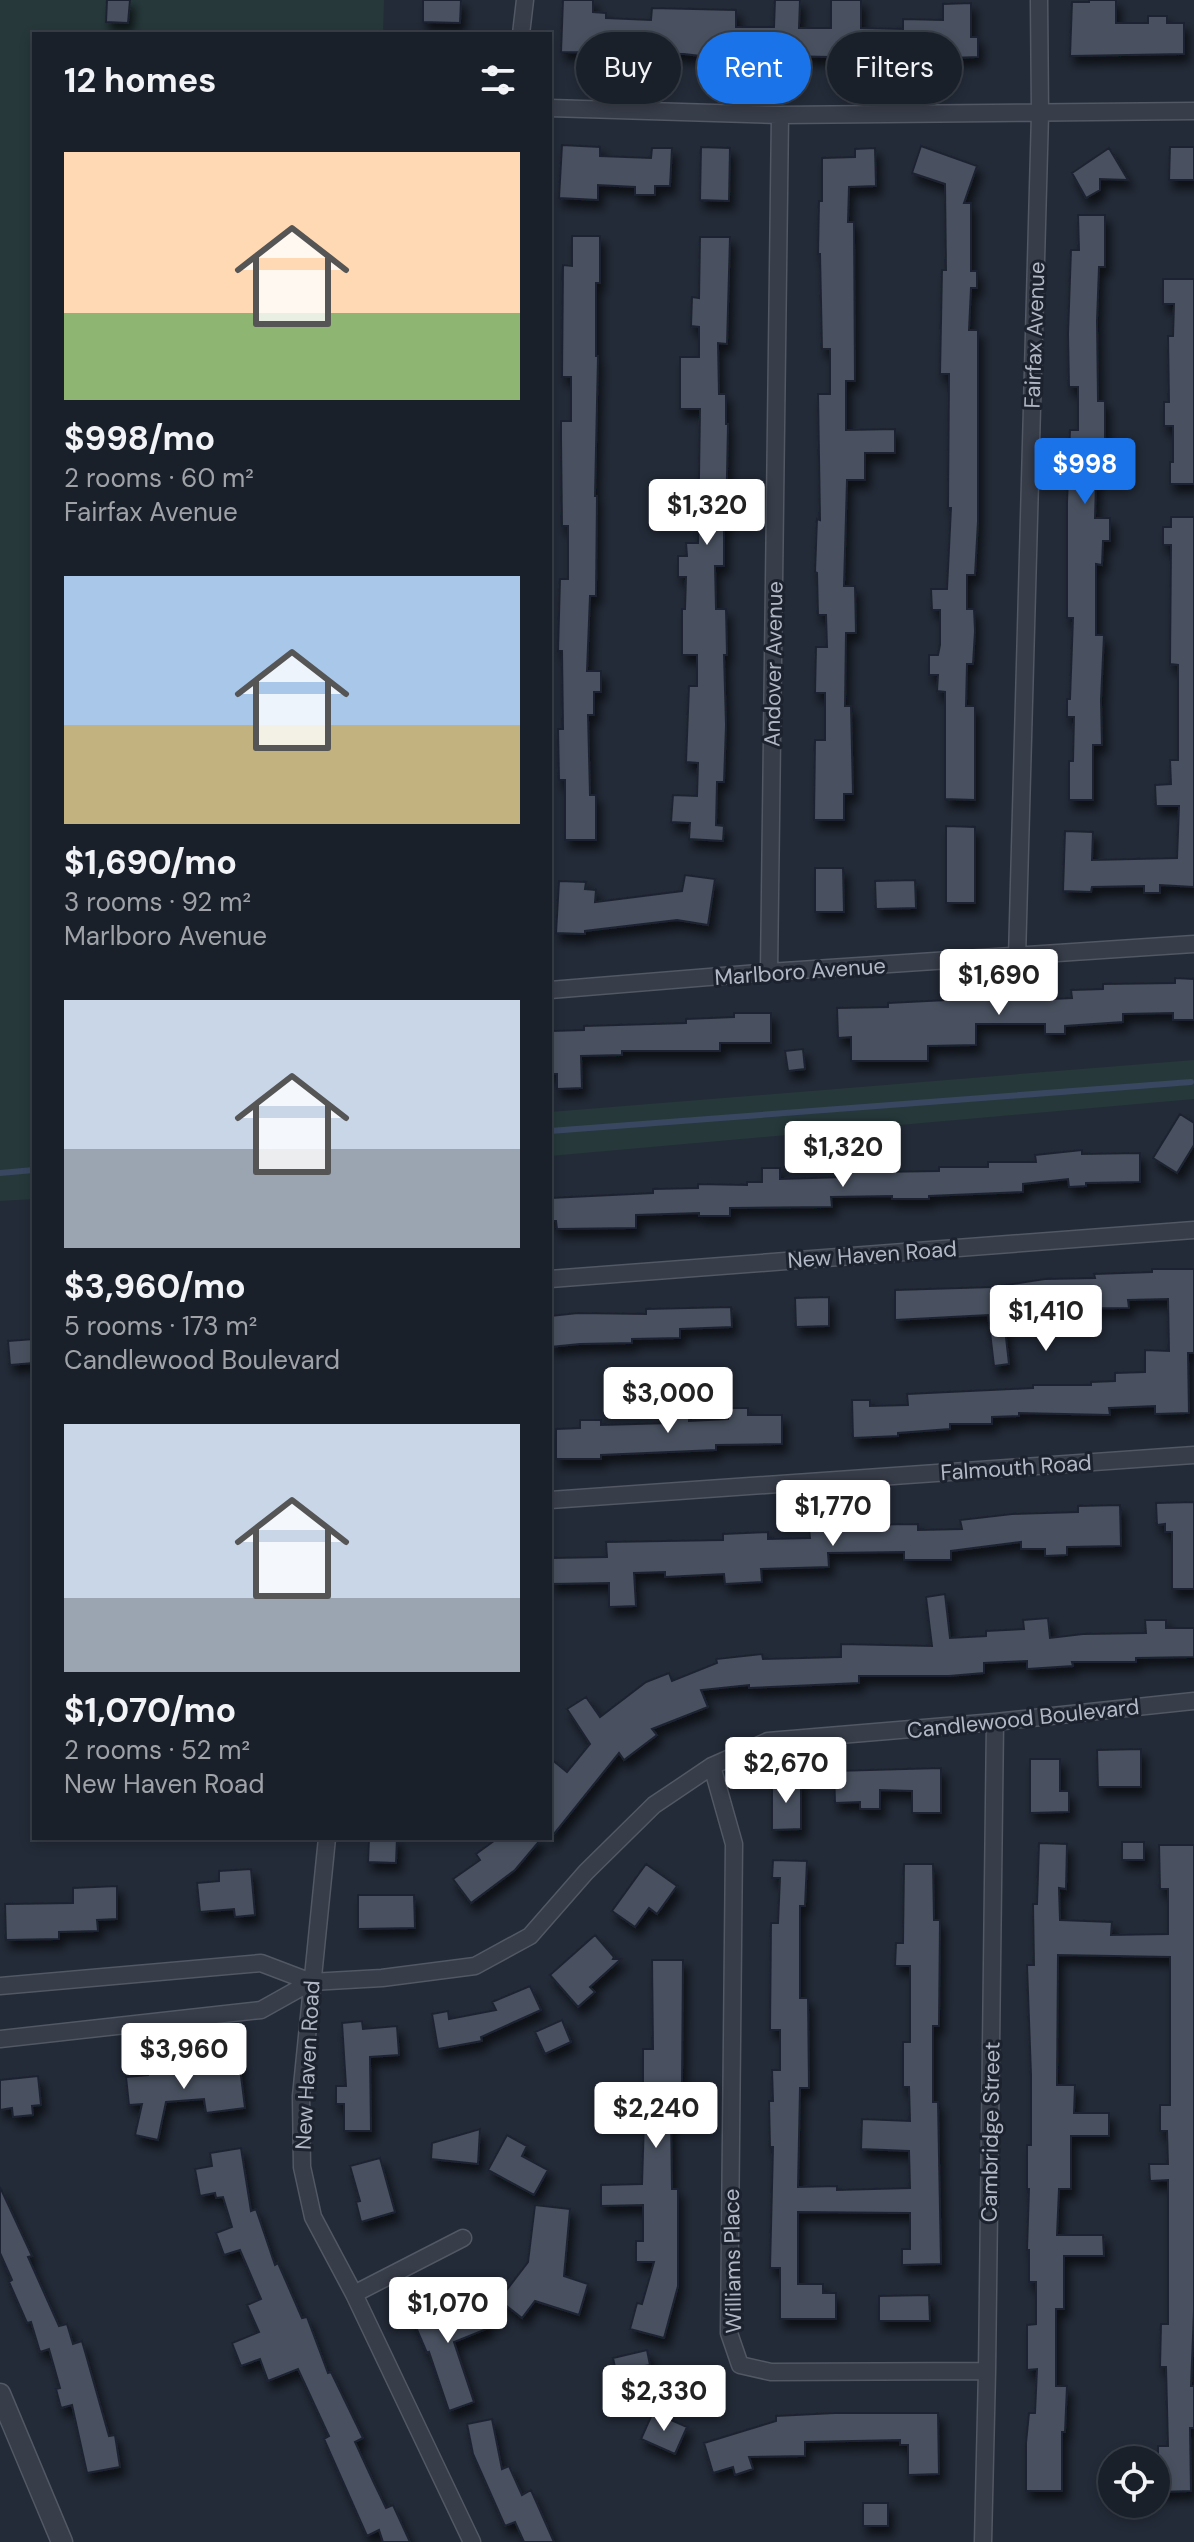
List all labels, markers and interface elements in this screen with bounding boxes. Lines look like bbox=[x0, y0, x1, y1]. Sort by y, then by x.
chip: Buy bbox=[576, 32, 681, 104]
chip: Rent bbox=[697, 32, 811, 104]
chip: Filters bbox=[827, 32, 962, 104]
text: 12 homes bbox=[64, 58, 216, 103]
icon: filters bbox=[476, 58, 520, 102]
icon: home bbox=[220, 204, 364, 348]
street label: Fairfax Avenue bbox=[1017, 261, 1052, 409]
text: $998/mo bbox=[64, 416, 215, 461]
pin: $998 bbox=[1038, 438, 1132, 506]
text: $998 bbox=[1053, 447, 1118, 481]
text: 2 rooms · 60 m² bbox=[64, 461, 254, 495]
pin: $1,320 bbox=[642, 479, 772, 547]
text: $1,320 bbox=[667, 488, 747, 522]
text: Fairfax Avenue bbox=[64, 495, 238, 529]
street label: Andover Avenue bbox=[758, 581, 789, 747]
icon: home bbox=[220, 628, 364, 772]
text: $1,690/mo bbox=[64, 840, 237, 885]
text: 3 rooms · 92 m² bbox=[64, 885, 251, 919]
text: Marlboro Avenue bbox=[64, 919, 267, 953]
pin: $1,690 bbox=[934, 949, 1064, 1017]
street label: Marlboro Avenue bbox=[713, 951, 887, 992]
text: $1,690 bbox=[958, 958, 1040, 992]
icon: home bbox=[220, 1052, 364, 1196]
pin: $1,320 bbox=[778, 1121, 908, 1189]
text: $1,320 bbox=[803, 1130, 883, 1164]
street label: New Haven Road bbox=[786, 1234, 958, 1275]
text: $3,960/mo bbox=[64, 1264, 246, 1309]
pin: $1,410 bbox=[981, 1285, 1111, 1353]
text: $1,410 bbox=[1008, 1294, 1084, 1328]
text: 5 rooms · 173 m² bbox=[64, 1309, 257, 1343]
text: Candlewood Boulevard bbox=[64, 1343, 340, 1377]
pin: $3,000 bbox=[603, 1367, 733, 1435]
text: $3,000 bbox=[622, 1376, 714, 1410]
street label: Falmouth Road bbox=[939, 1448, 1093, 1487]
icon: home bbox=[220, 1476, 364, 1620]
pin: $1,770 bbox=[768, 1480, 898, 1548]
text: $1,770 bbox=[794, 1489, 872, 1523]
text: $1,070/mo bbox=[64, 1688, 236, 1733]
street label: Candlewood Boulevard bbox=[905, 1692, 1141, 1745]
text: 2 rooms · 52 m² bbox=[64, 1733, 250, 1767]
pin: $2,670 bbox=[721, 1737, 851, 1805]
text: $2,670 bbox=[743, 1746, 829, 1780]
text: New Haven Road bbox=[64, 1767, 265, 1801]
street label: New Haven Road bbox=[289, 1980, 326, 2151]
pin: $3,960 bbox=[119, 2023, 249, 2091]
text: $3,960 bbox=[139, 2032, 229, 2066]
street label: Cambridge Street bbox=[974, 2041, 1007, 2223]
pin: $2,240 bbox=[591, 2082, 721, 2150]
text: $2,240 bbox=[612, 2091, 700, 2125]
street label: Williams Place bbox=[717, 2188, 748, 2334]
pin: $1,070 bbox=[383, 2277, 513, 2345]
text: $1,070 bbox=[407, 2286, 489, 2320]
pin: $2,330 bbox=[599, 2365, 729, 2433]
text: $2,330 bbox=[621, 2374, 707, 2408]
map controls bbox=[1098, 2446, 1170, 2518]
button: locate bbox=[1098, 2446, 1170, 2518]

